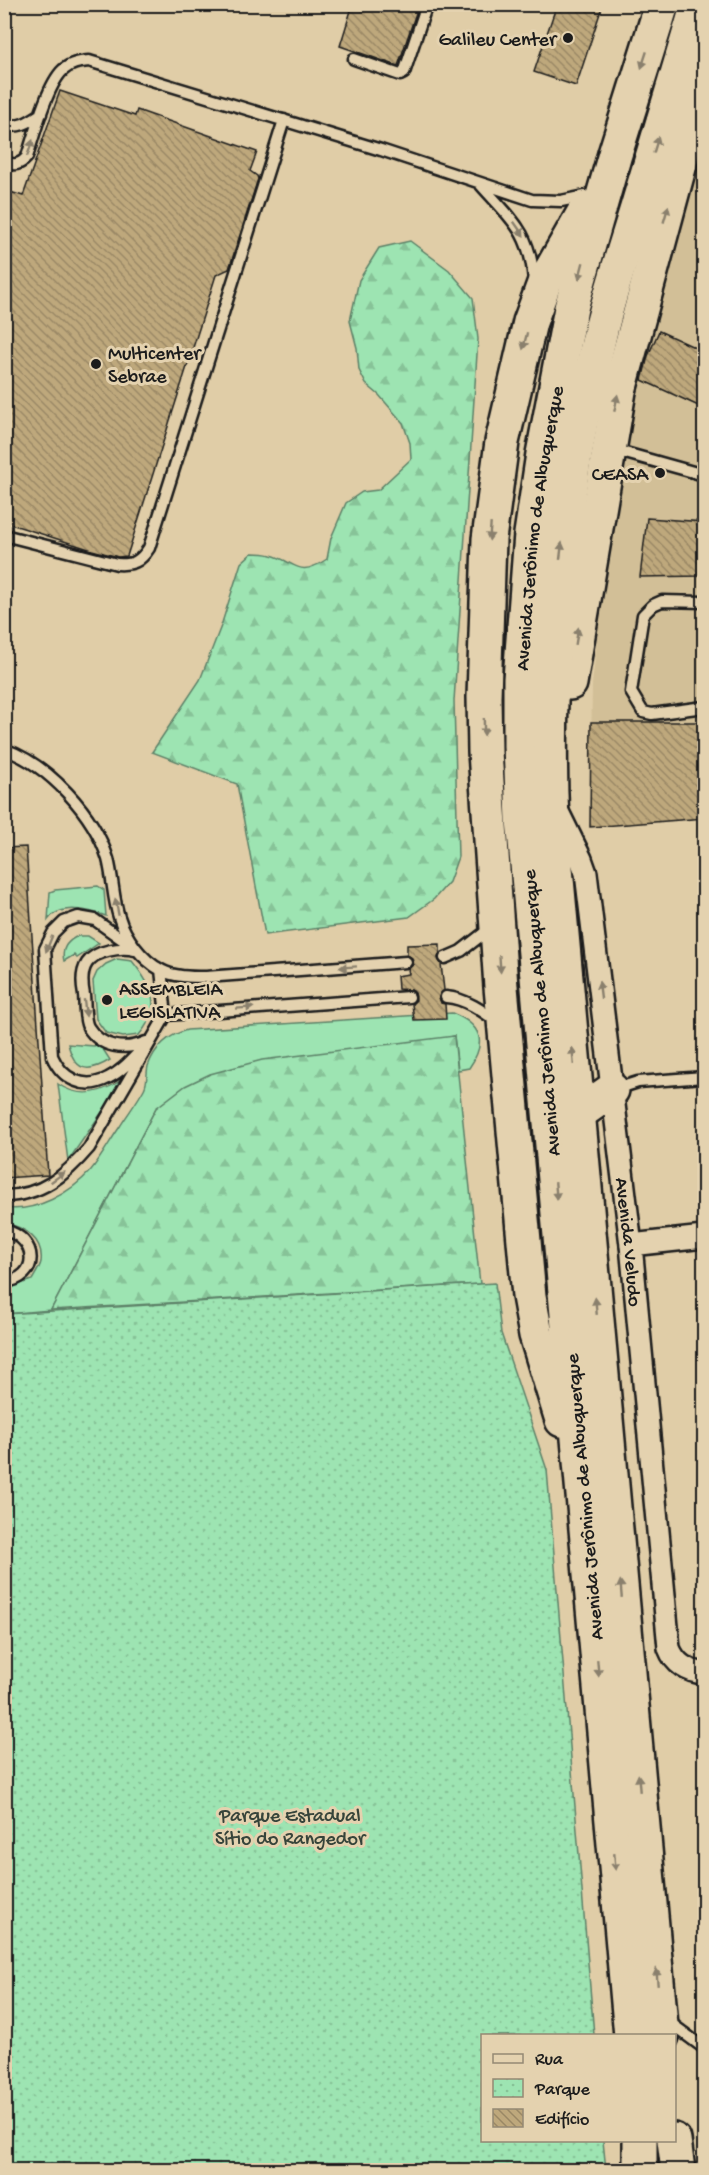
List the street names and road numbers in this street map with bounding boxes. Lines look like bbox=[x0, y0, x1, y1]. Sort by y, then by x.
street label: Avenida Jerônimo de Albuquerque bbox=[513, 384, 571, 672]
street label: Avenida Jerônimo de Albuquerque bbox=[519, 868, 567, 1157]
street label: Avenida Veludo bbox=[608, 1177, 645, 1308]
street label: Avenida Jerônimo de Albuquerque bbox=[562, 1352, 610, 1641]

